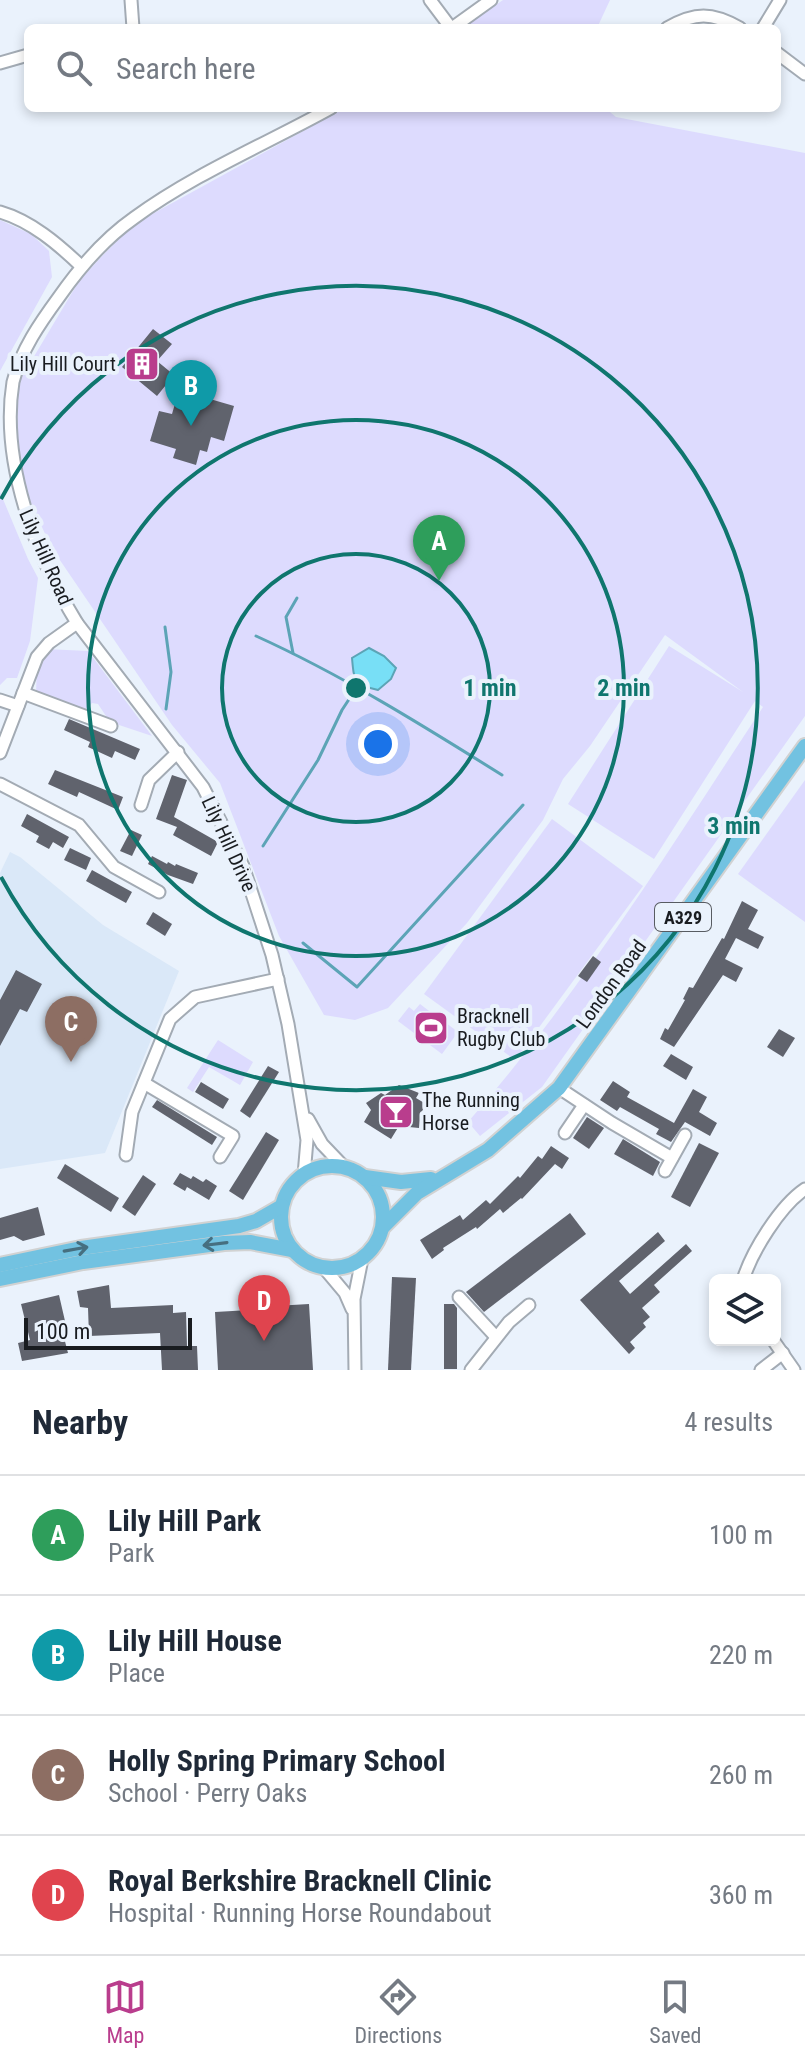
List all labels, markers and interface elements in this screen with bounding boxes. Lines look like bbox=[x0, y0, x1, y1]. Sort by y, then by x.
search box bbox=[24, 24, 781, 112]
icon: search bbox=[52, 46, 96, 90]
text: Search here bbox=[116, 51, 256, 86]
building icon: Lily Hill Court bbox=[123, 345, 161, 383]
place label: Lily Hill Court bbox=[10, 352, 116, 376]
pin: B bbox=[165, 360, 217, 426]
street label: Lily Hill Road bbox=[14, 505, 78, 609]
pin: A bbox=[413, 515, 465, 581]
centre of rings bbox=[342, 674, 370, 702]
text: 1 min bbox=[463, 674, 517, 702]
text: 2 min bbox=[597, 674, 651, 702]
your location bbox=[358, 724, 398, 764]
street label: Lily Hill Drive bbox=[197, 793, 261, 895]
text: 3 min bbox=[707, 812, 761, 840]
road number: A329 bbox=[655, 903, 711, 931]
street label: London Road bbox=[571, 935, 651, 1033]
pin: C bbox=[45, 996, 97, 1062]
place label: Bracknell Rugby Club bbox=[457, 1004, 545, 1051]
sports icon: Bracknell Rugby Club bbox=[412, 1009, 450, 1047]
place label: The Running Horse bbox=[422, 1088, 520, 1135]
bar icon: The Running Horse bbox=[377, 1093, 415, 1131]
one-way arrow bbox=[203, 1237, 228, 1252]
one-way arrow bbox=[63, 1240, 88, 1255]
map controls bbox=[709, 1274, 781, 1346]
button: layers bbox=[709, 1274, 781, 1346]
pin: D bbox=[238, 1275, 290, 1341]
scale bar bbox=[24, 1314, 192, 1350]
text: 100 m bbox=[36, 1319, 90, 1344]
text: Nearby bbox=[32, 1402, 128, 1442]
text: 4 results bbox=[684, 1407, 773, 1437]
text: Lily Hill Park bbox=[108, 1503, 261, 1538]
text: A bbox=[50, 1520, 66, 1550]
text: 100 m bbox=[709, 1520, 773, 1550]
text: Park bbox=[108, 1538, 154, 1568]
text: Lily Hill House bbox=[108, 1623, 282, 1658]
text: B bbox=[51, 1640, 65, 1670]
text: 220 m bbox=[709, 1640, 773, 1670]
text: Place bbox=[108, 1658, 165, 1688]
text: Holly Spring Primary School bbox=[108, 1743, 446, 1778]
text: C bbox=[51, 1760, 65, 1790]
text: 260 m bbox=[709, 1760, 773, 1790]
text: School · Perry Oaks bbox=[108, 1778, 307, 1808]
text: Royal Berkshire Bracknell Clinic bbox=[108, 1863, 491, 1898]
text: D bbox=[51, 1880, 65, 1910]
text: 360 m bbox=[709, 1880, 773, 1910]
text: Hospital · Running Horse Roundabout bbox=[108, 1898, 492, 1928]
tab: Map bbox=[103, 1975, 147, 2048]
tab: Directions bbox=[354, 1975, 442, 2048]
tab: Saved bbox=[649, 1975, 702, 2048]

